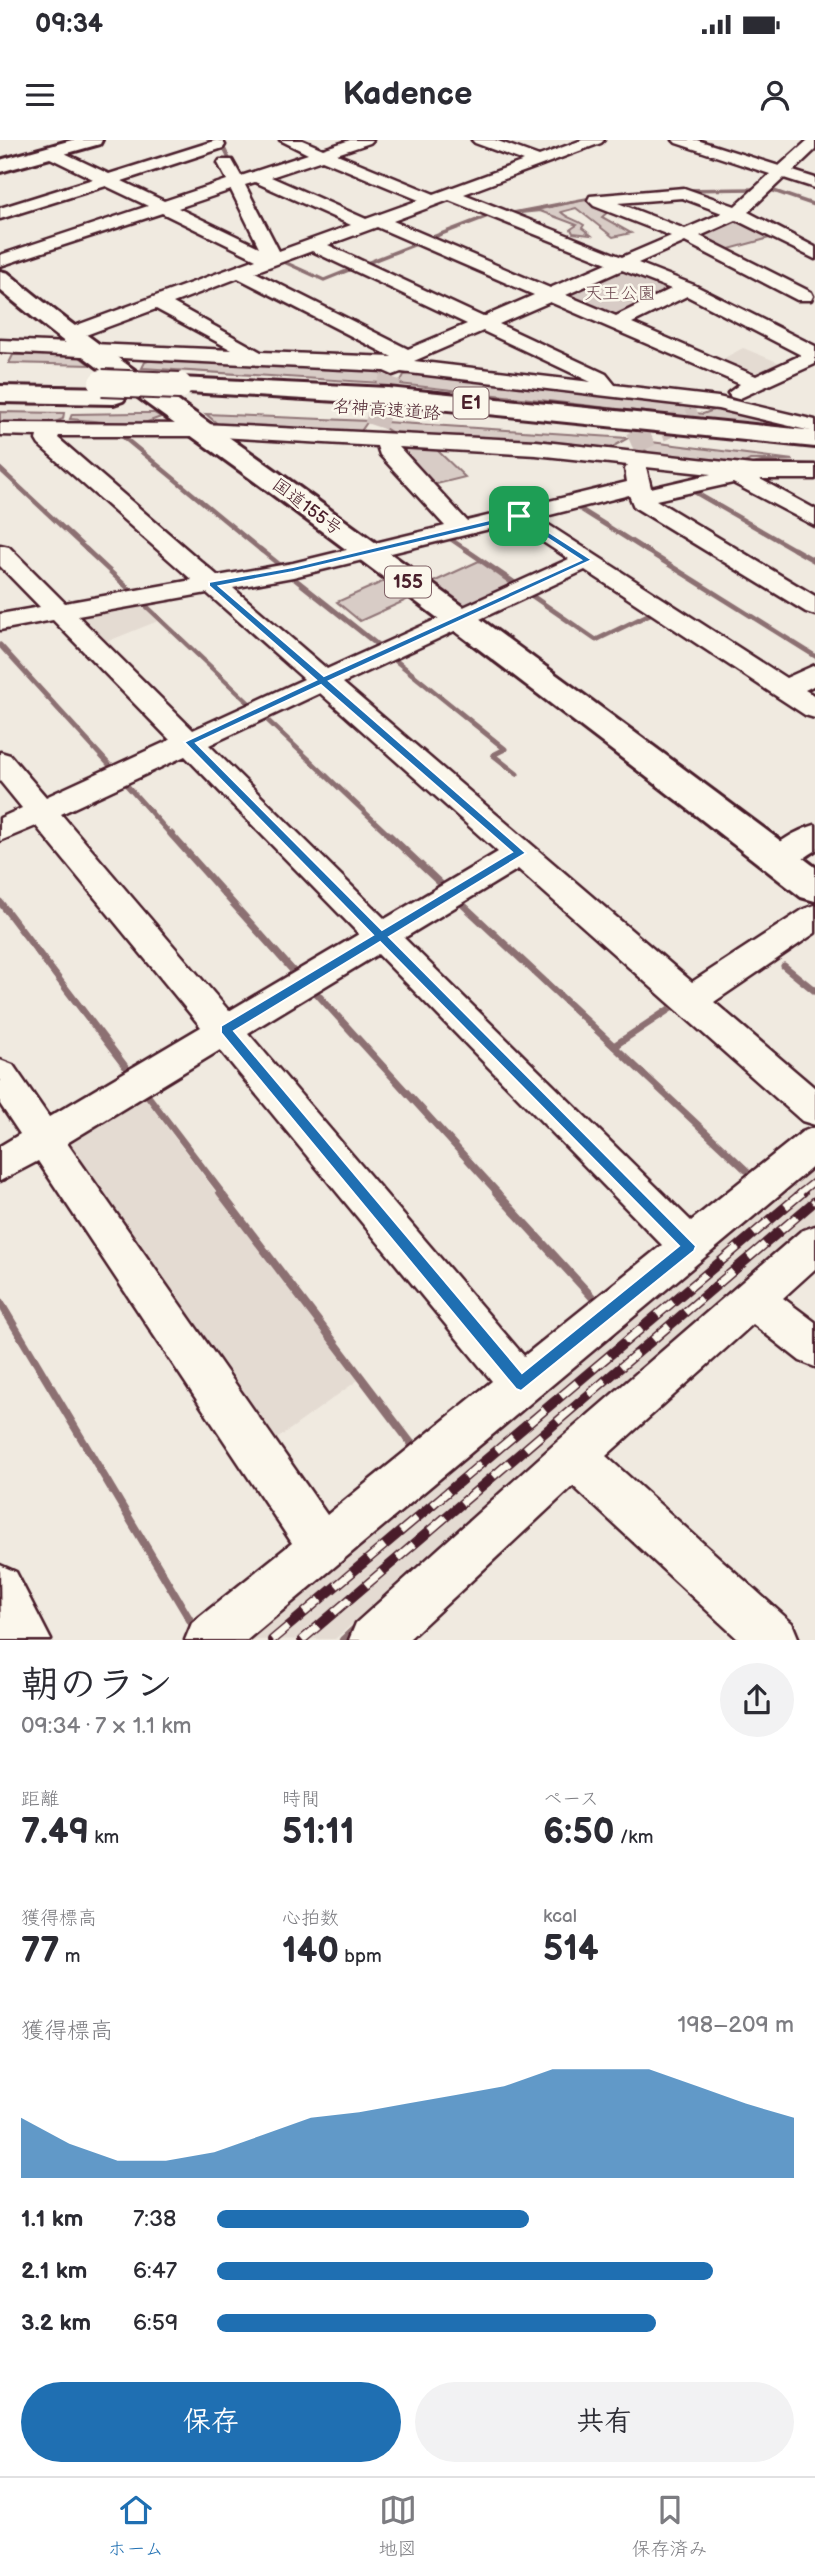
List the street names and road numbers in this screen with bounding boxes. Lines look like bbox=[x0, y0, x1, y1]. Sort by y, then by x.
road number: E1 bbox=[454, 387, 489, 418]
street label: 名神高速道路 bbox=[332, 396, 442, 424]
street label: 国道155号 bbox=[268, 474, 346, 540]
road number: 155 bbox=[385, 566, 431, 598]

